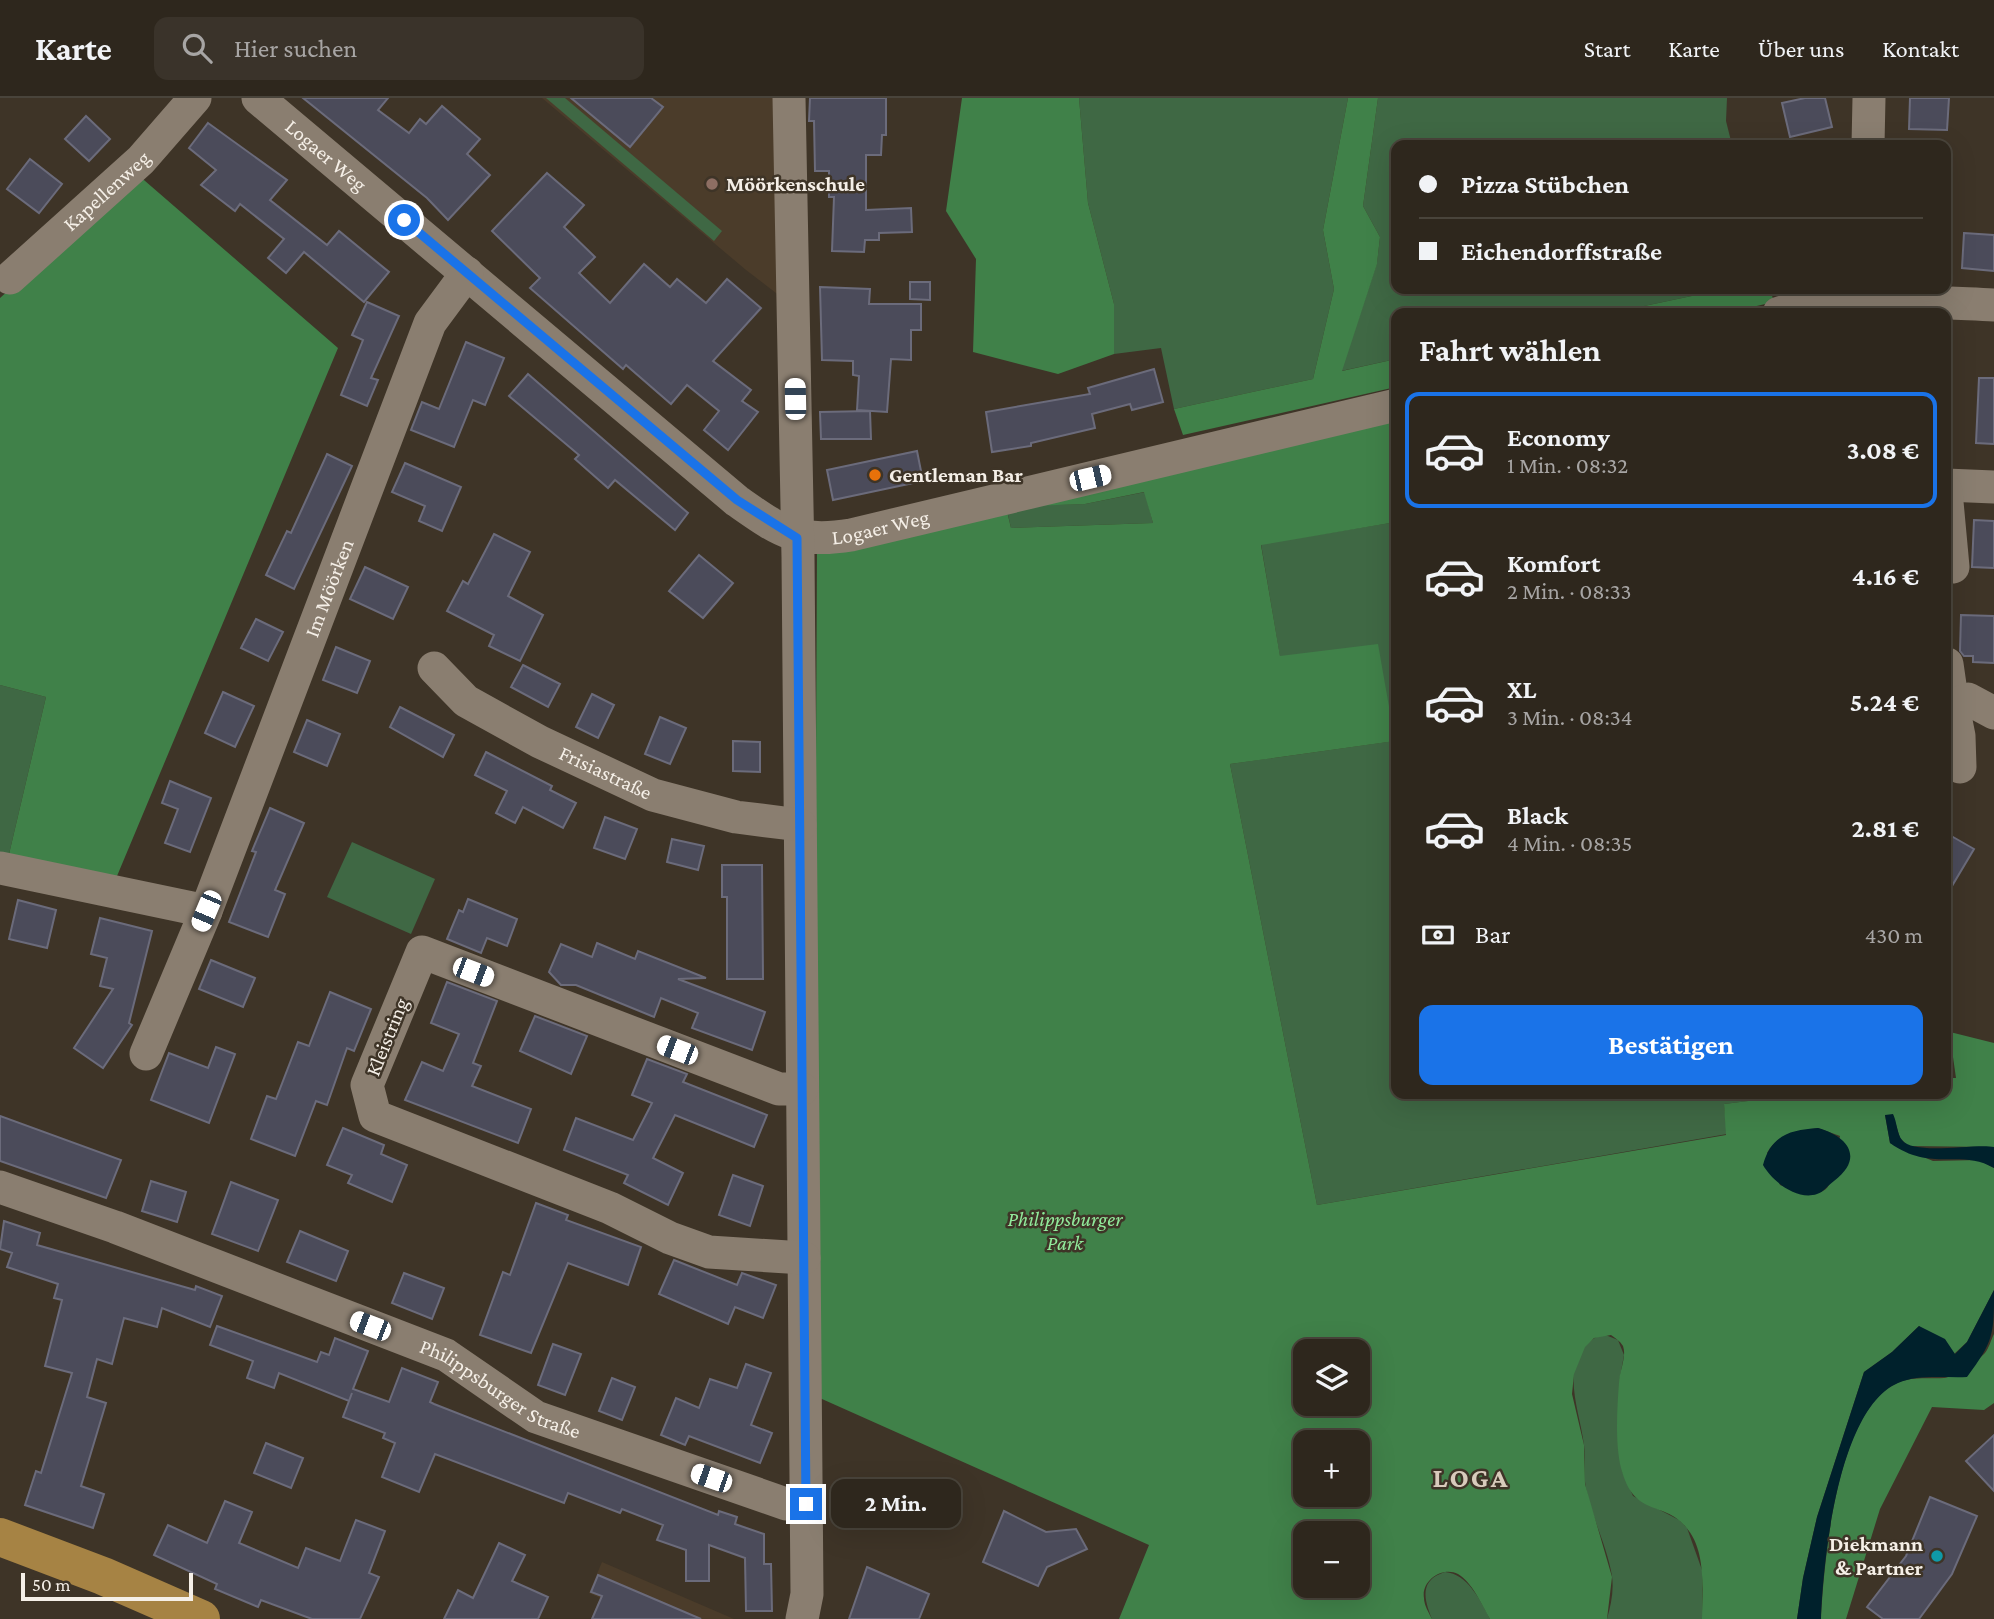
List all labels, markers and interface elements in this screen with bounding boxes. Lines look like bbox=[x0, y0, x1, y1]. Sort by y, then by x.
search box bbox=[154, 17, 644, 80]
icon: search bbox=[178, 29, 216, 67]
text: Karte bbox=[35, 30, 112, 67]
text: Hier suchen bbox=[234, 34, 357, 63]
text: Start bbox=[1584, 35, 1630, 62]
text: Karte bbox=[1668, 35, 1720, 62]
text: Über uns bbox=[1758, 35, 1844, 62]
text: Kontakt bbox=[1882, 35, 1959, 62]
street label: Logaer Weg bbox=[280, 114, 372, 196]
street label: Kapellenweg bbox=[58, 146, 155, 236]
text: Pizza Stübchen bbox=[1461, 170, 1629, 199]
place label: Möörkenschule bbox=[726, 172, 865, 196]
marker: Möörkenschule bbox=[704, 176, 720, 192]
route start bbox=[388, 204, 420, 236]
text: Eichendorffstraße bbox=[1461, 237, 1662, 266]
text: Fahrt wählen bbox=[1419, 332, 1601, 368]
car bbox=[785, 378, 806, 420]
icon: car bbox=[1423, 419, 1486, 482]
text: Economy bbox=[1507, 423, 1610, 452]
text: 3.08 € bbox=[1847, 436, 1919, 465]
text: 1 Min. · 08:32 bbox=[1507, 452, 1628, 478]
place label: Gentleman Bar bbox=[889, 463, 1023, 487]
car bbox=[1068, 463, 1113, 493]
marker: Gentleman Bar bbox=[867, 467, 883, 483]
street label: Logaer Weg bbox=[831, 505, 932, 549]
street label: Im Möörken bbox=[299, 536, 359, 641]
icon: car bbox=[1423, 545, 1486, 608]
text: Komfort bbox=[1507, 549, 1600, 578]
text: 4.16 € bbox=[1852, 562, 1919, 591]
text: 2 Min. · 08:33 bbox=[1507, 578, 1632, 604]
icon: car bbox=[1423, 671, 1486, 734]
text: XL bbox=[1507, 675, 1536, 704]
text: 5.24 € bbox=[1850, 688, 1919, 717]
text: 3 Min. · 08:34 bbox=[1507, 704, 1632, 730]
street label: Frisiastraße bbox=[555, 741, 656, 805]
icon: car bbox=[1423, 797, 1486, 860]
text: Black bbox=[1507, 801, 1568, 830]
text: 2.81 € bbox=[1852, 814, 1919, 843]
text: 4 Min. · 08:35 bbox=[1507, 830, 1632, 856]
car bbox=[189, 888, 224, 934]
icon: cash bbox=[1419, 916, 1457, 954]
text: Bar bbox=[1475, 920, 1511, 949]
text: 430 m bbox=[1865, 922, 1923, 948]
car bbox=[450, 955, 497, 989]
street label: Kleistring bbox=[361, 995, 413, 1079]
button: Bestätigen bbox=[1419, 1005, 1923, 1085]
car bbox=[654, 1033, 701, 1067]
park label: Philippsburger Park bbox=[1007, 1207, 1123, 1255]
car bbox=[347, 1309, 394, 1343]
street label: Philippsburger Straße bbox=[416, 1334, 584, 1444]
map controls bbox=[1293, 1339, 1370, 1598]
button: layers bbox=[1293, 1339, 1370, 1416]
button: + bbox=[1293, 1430, 1370, 1507]
car bbox=[688, 1461, 735, 1495]
district label: LOGA bbox=[1433, 1462, 1509, 1493]
callout: 2 Min. bbox=[830, 1480, 960, 1528]
route end bbox=[790, 1488, 822, 1520]
text: 2 Min. bbox=[865, 1490, 927, 1516]
button: − bbox=[1293, 1521, 1370, 1598]
place label: Diekmann & Partner bbox=[1829, 1532, 1924, 1580]
marker: Diekmann & Partner bbox=[1929, 1548, 1945, 1564]
scale bar bbox=[21, 1570, 192, 1602]
text: 50 m bbox=[32, 1574, 71, 1595]

